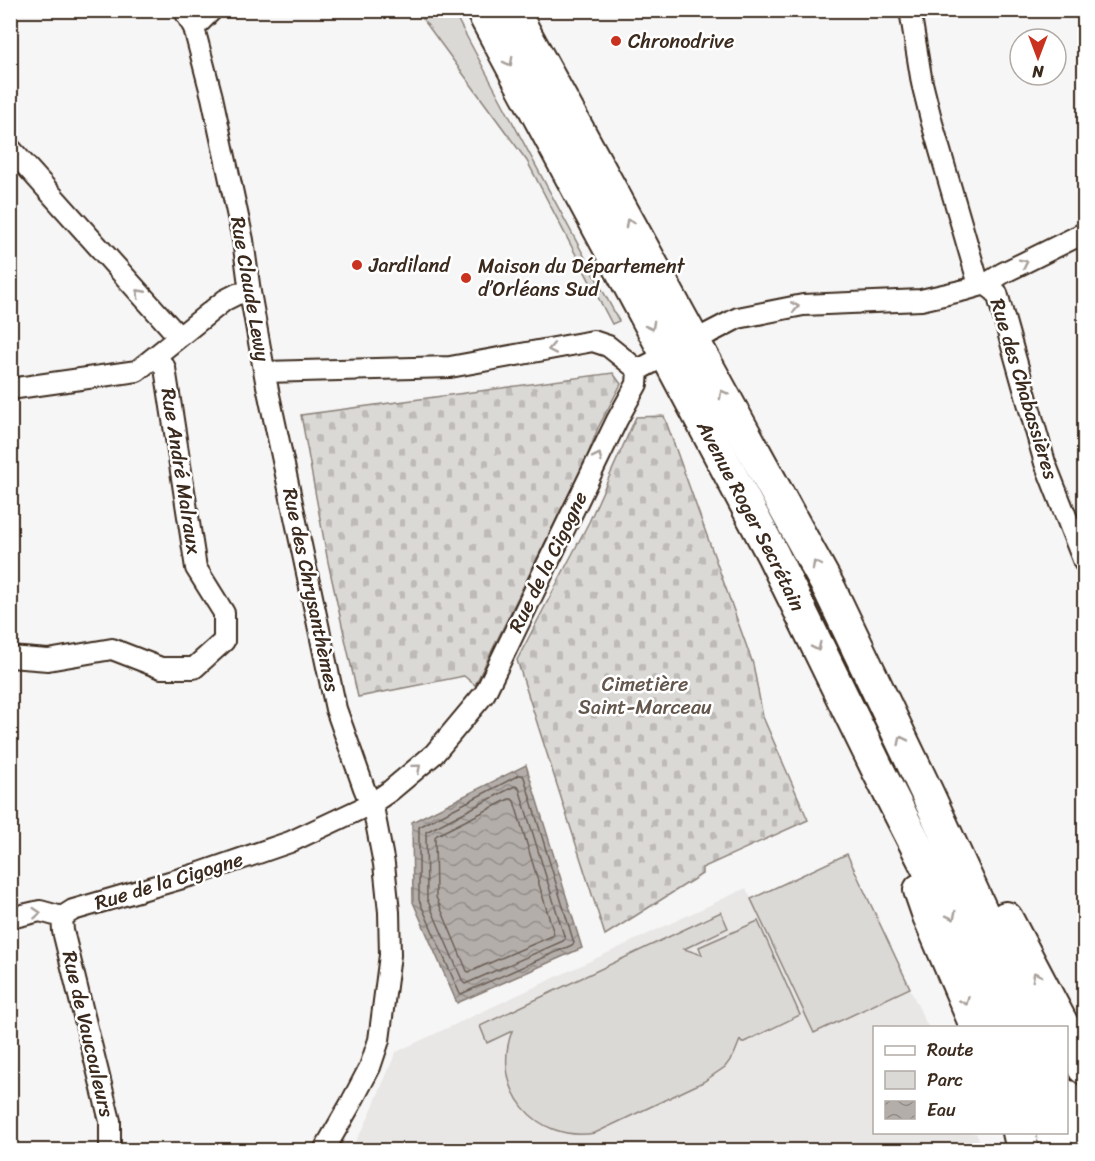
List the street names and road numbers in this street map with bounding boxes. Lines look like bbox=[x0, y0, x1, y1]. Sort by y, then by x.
street label: Rue Claude Lewy bbox=[220, 214, 280, 365]
street label: Rue des Chabassières bbox=[980, 294, 1068, 485]
street label: Rue André Malraux bbox=[151, 385, 212, 557]
street label: Avenue Roger Secrétain bbox=[687, 413, 815, 617]
street label: Rue des Chrysanthèmes bbox=[272, 485, 350, 696]
street label: Rue de la Cigogne bbox=[499, 485, 597, 639]
street label: Rue de la Cigogne bbox=[90, 842, 248, 920]
street label: Rue de Vaucouleurs bbox=[52, 947, 124, 1121]

